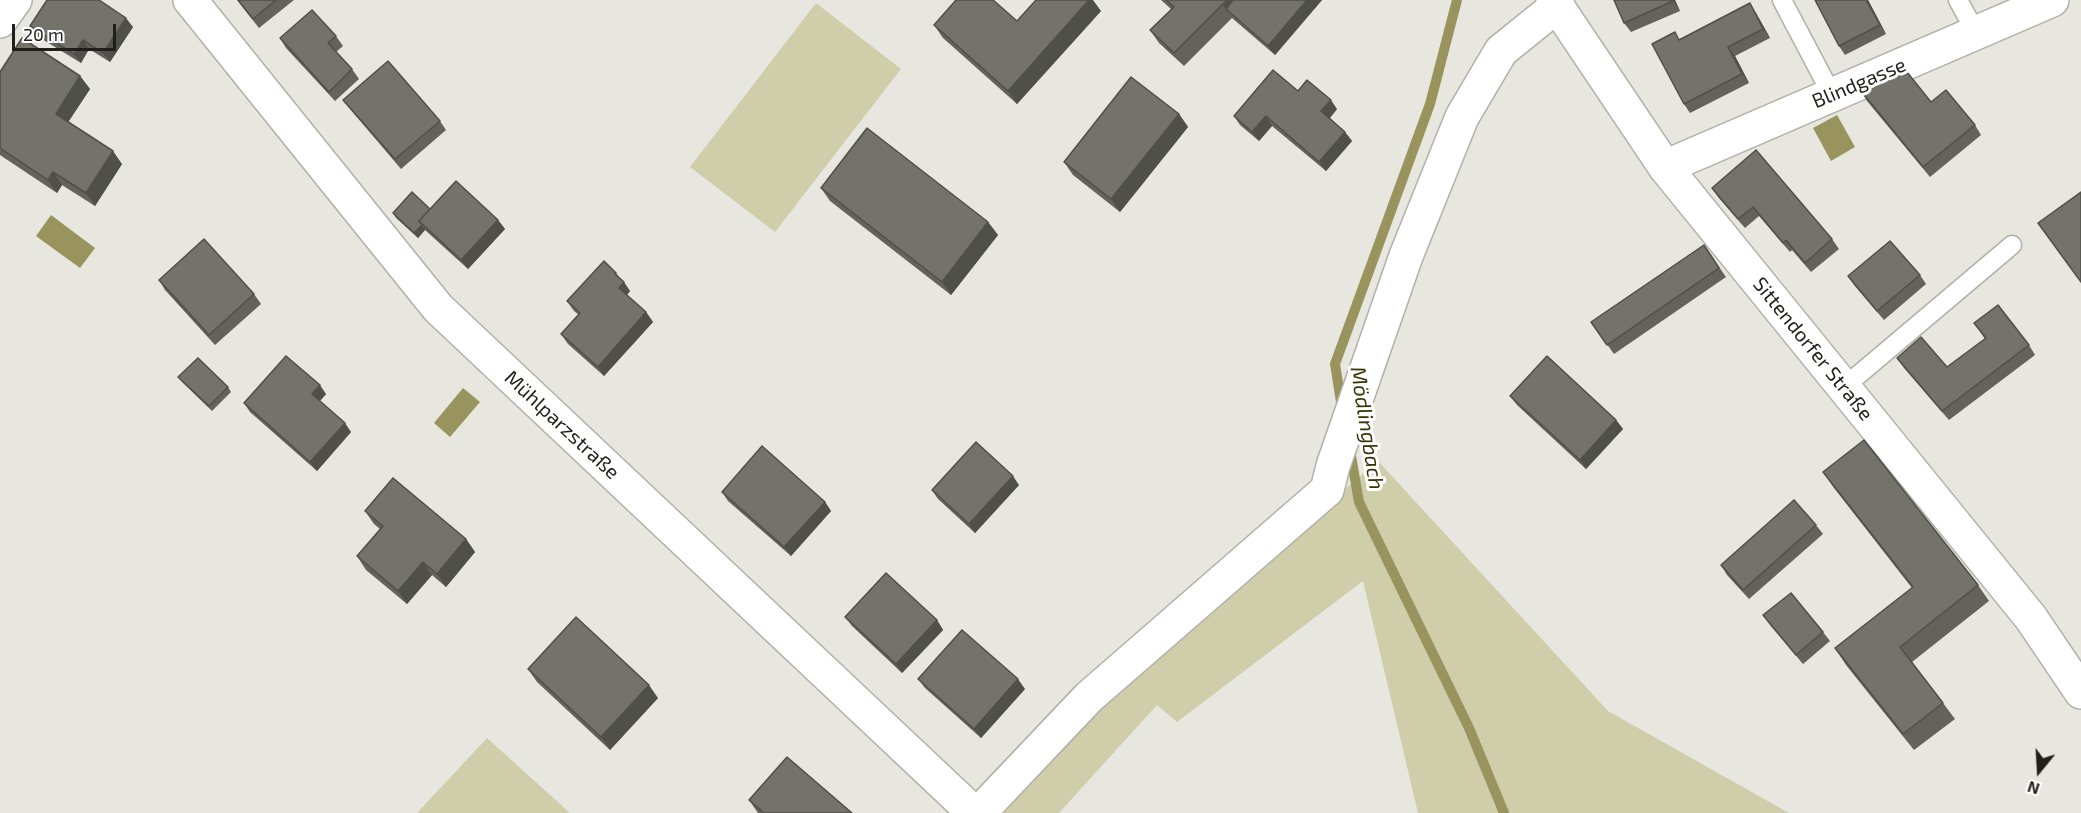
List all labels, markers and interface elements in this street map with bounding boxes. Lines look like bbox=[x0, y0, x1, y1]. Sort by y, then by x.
scale bar bbox=[15, 12, 118, 50]
text: 20 m bbox=[23, 23, 64, 45]
street label: Blindgasse bbox=[1809, 53, 1909, 113]
street label: Sittendorfer Straße bbox=[1748, 273, 1878, 425]
water label: Mödlingbach bbox=[1345, 365, 1389, 491]
street label: Mühlparzstraße bbox=[500, 366, 624, 484]
north arrow bbox=[2009, 741, 2069, 801]
text: N bbox=[2025, 778, 2042, 799]

